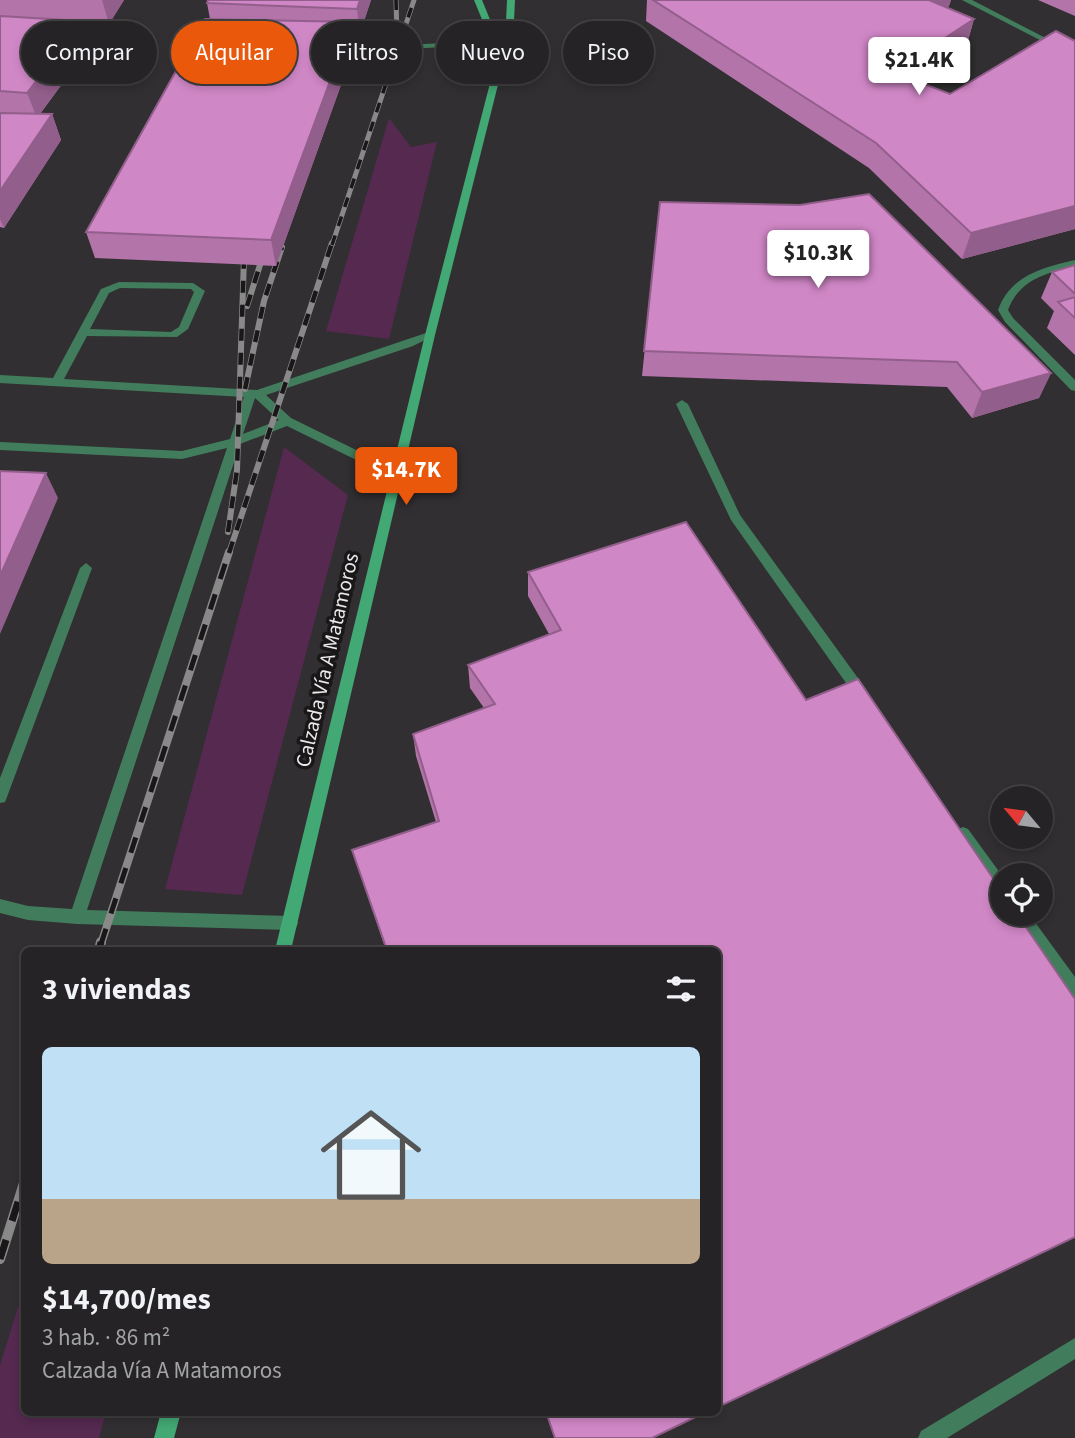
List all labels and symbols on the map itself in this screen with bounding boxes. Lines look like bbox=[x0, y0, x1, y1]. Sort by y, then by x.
pin: $21.4K bbox=[862, 38, 976, 97]
pin: $10.3K bbox=[761, 230, 875, 290]
pin: $14.7K bbox=[349, 448, 463, 507]
street label: Calzada Vía A Matamoros bbox=[288, 550, 366, 770]
north arrow bbox=[990, 786, 1054, 849]

